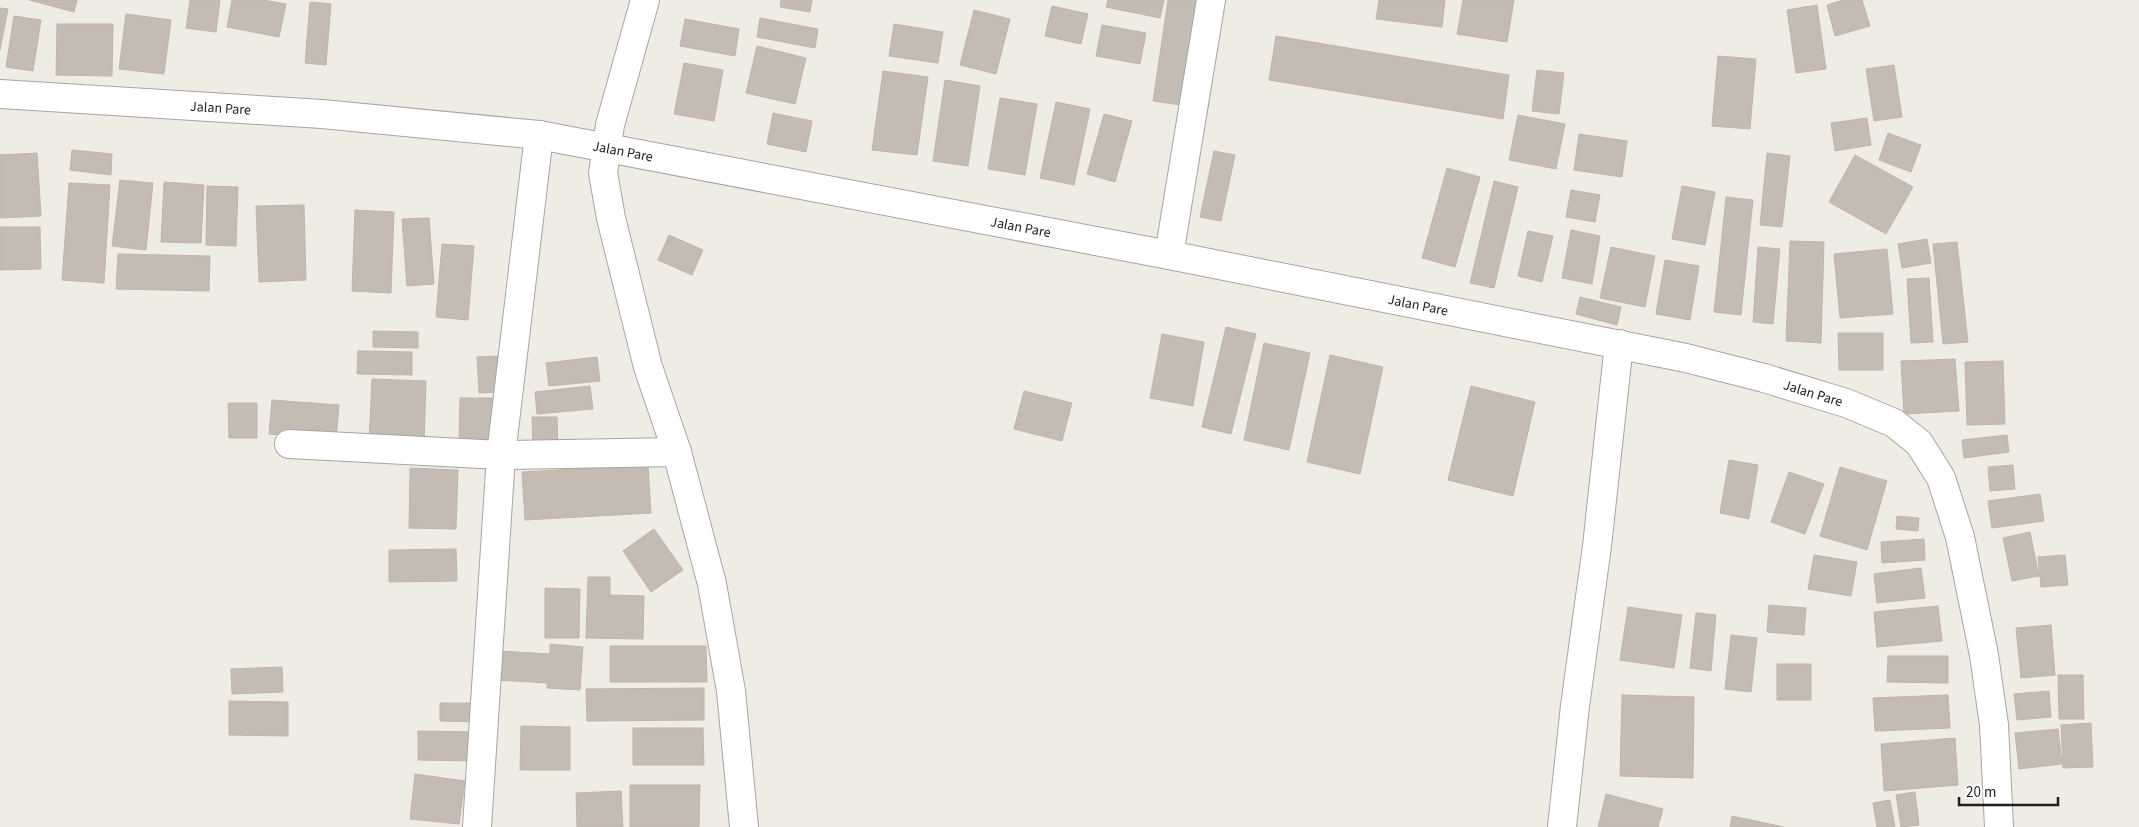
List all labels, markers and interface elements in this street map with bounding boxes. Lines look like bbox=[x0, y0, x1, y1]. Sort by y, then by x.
street label: Jalan Pare bbox=[189, 97, 252, 121]
street label: Jalan Pare bbox=[591, 136, 655, 167]
street label: Jalan Pare bbox=[989, 212, 1052, 243]
street label: Jalan Pare bbox=[1386, 290, 1450, 321]
street label: Jalan Pare bbox=[1781, 375, 1845, 412]
scale bar bbox=[1959, 774, 2058, 806]
text: 20 m bbox=[1966, 782, 1996, 803]

